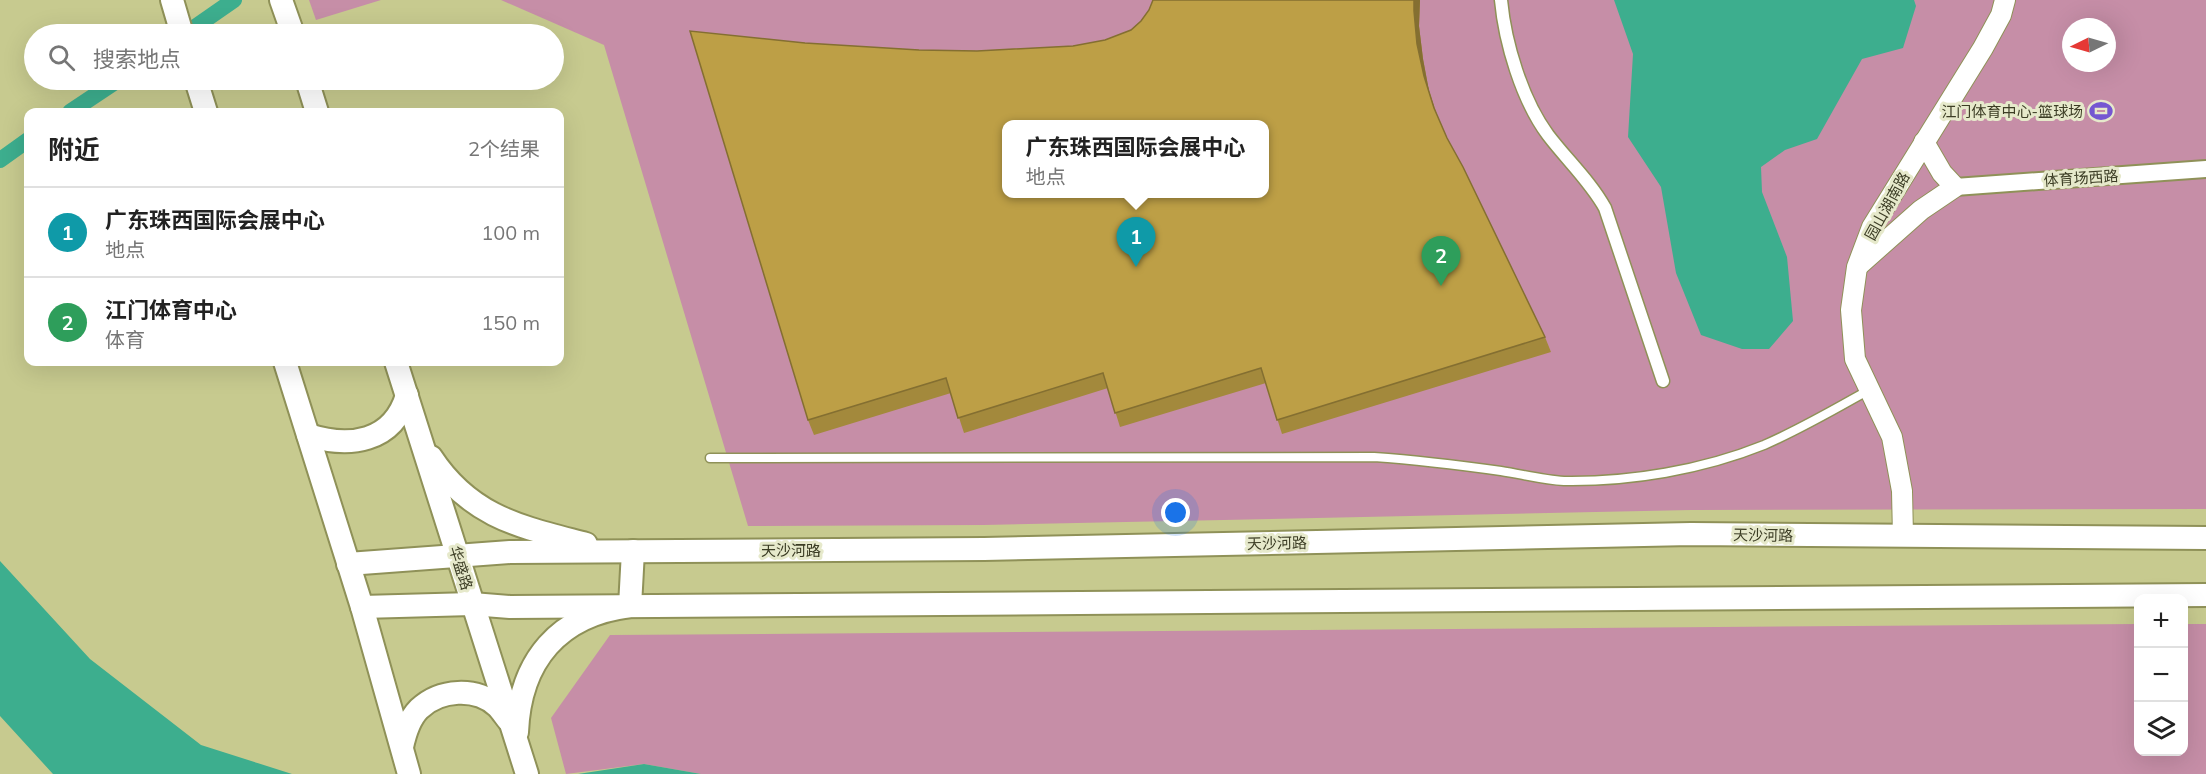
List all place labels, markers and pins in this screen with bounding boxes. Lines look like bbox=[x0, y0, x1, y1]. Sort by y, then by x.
sports icon: 江门体育中心-篮球场 bbox=[2088, 98, 2114, 124]
place label: 江门体育中心-篮球场 bbox=[1942, 102, 2083, 121]
pin: 1 bbox=[1116, 218, 1156, 267]
pin: 2 bbox=[1422, 236, 1460, 286]

